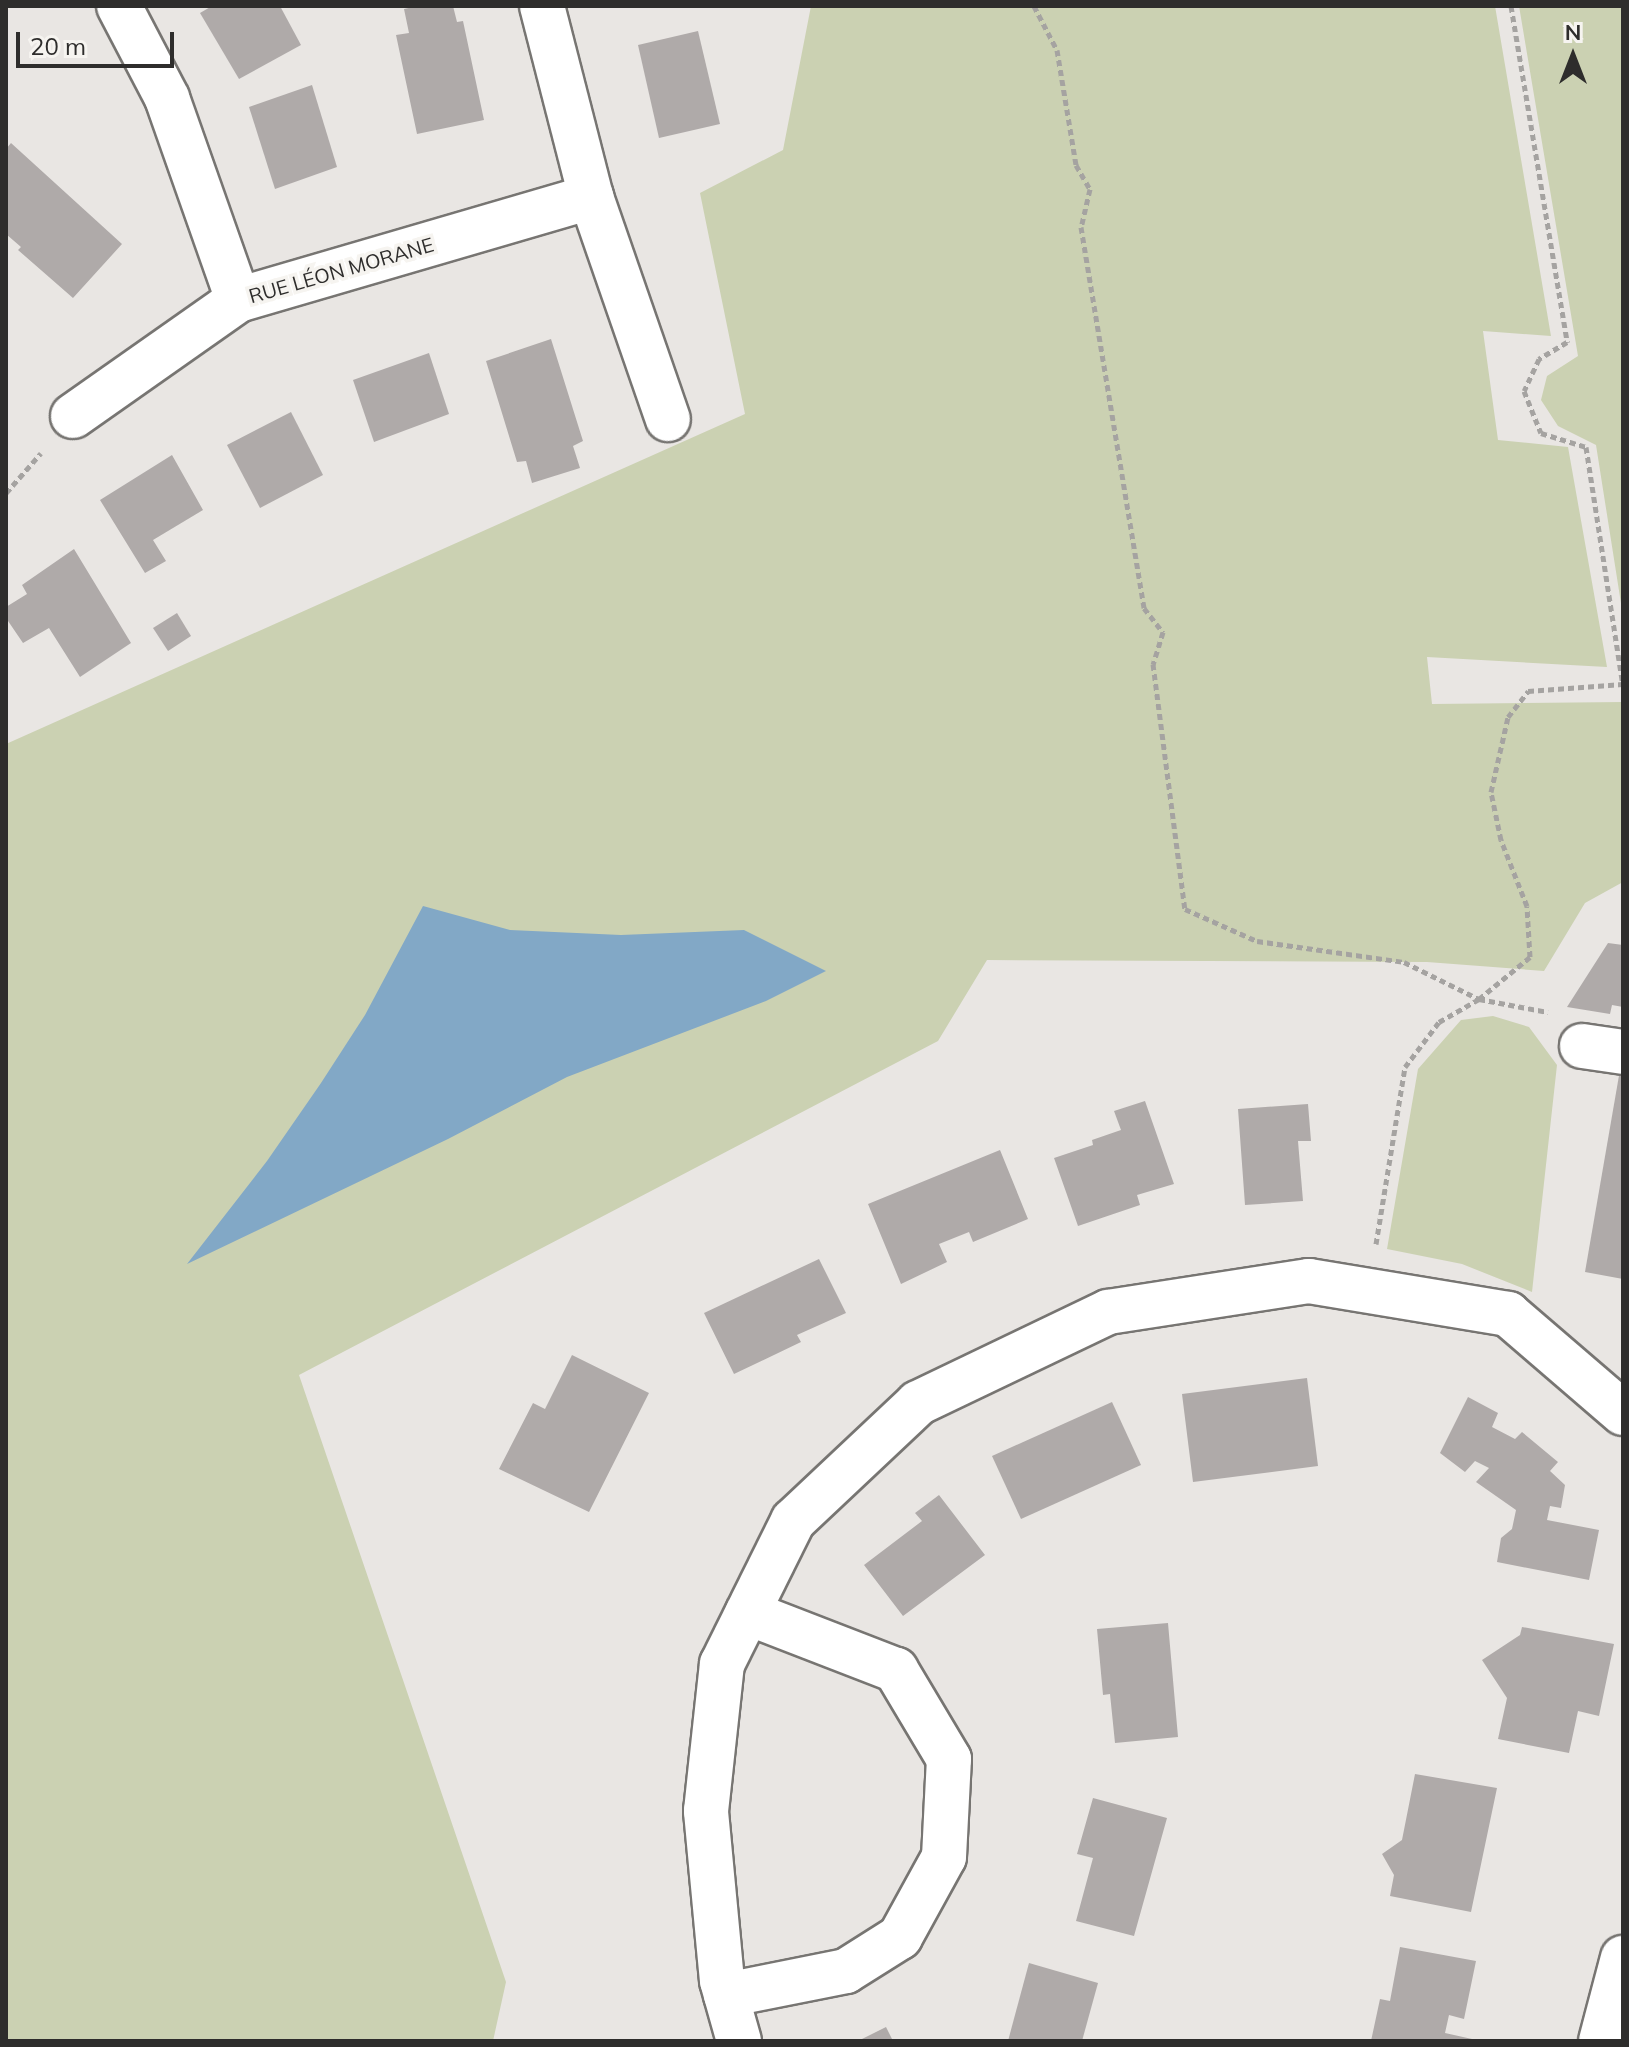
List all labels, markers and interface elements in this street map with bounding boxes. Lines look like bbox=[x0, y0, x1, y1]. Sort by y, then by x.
scale bar bbox=[20, 16, 178, 66]
north arrow bbox=[1533, 16, 1613, 96]
text: N bbox=[1565, 18, 1581, 46]
text: 20 m bbox=[30, 31, 86, 61]
street label: RUE LÉON MORANE bbox=[246, 232, 436, 308]

